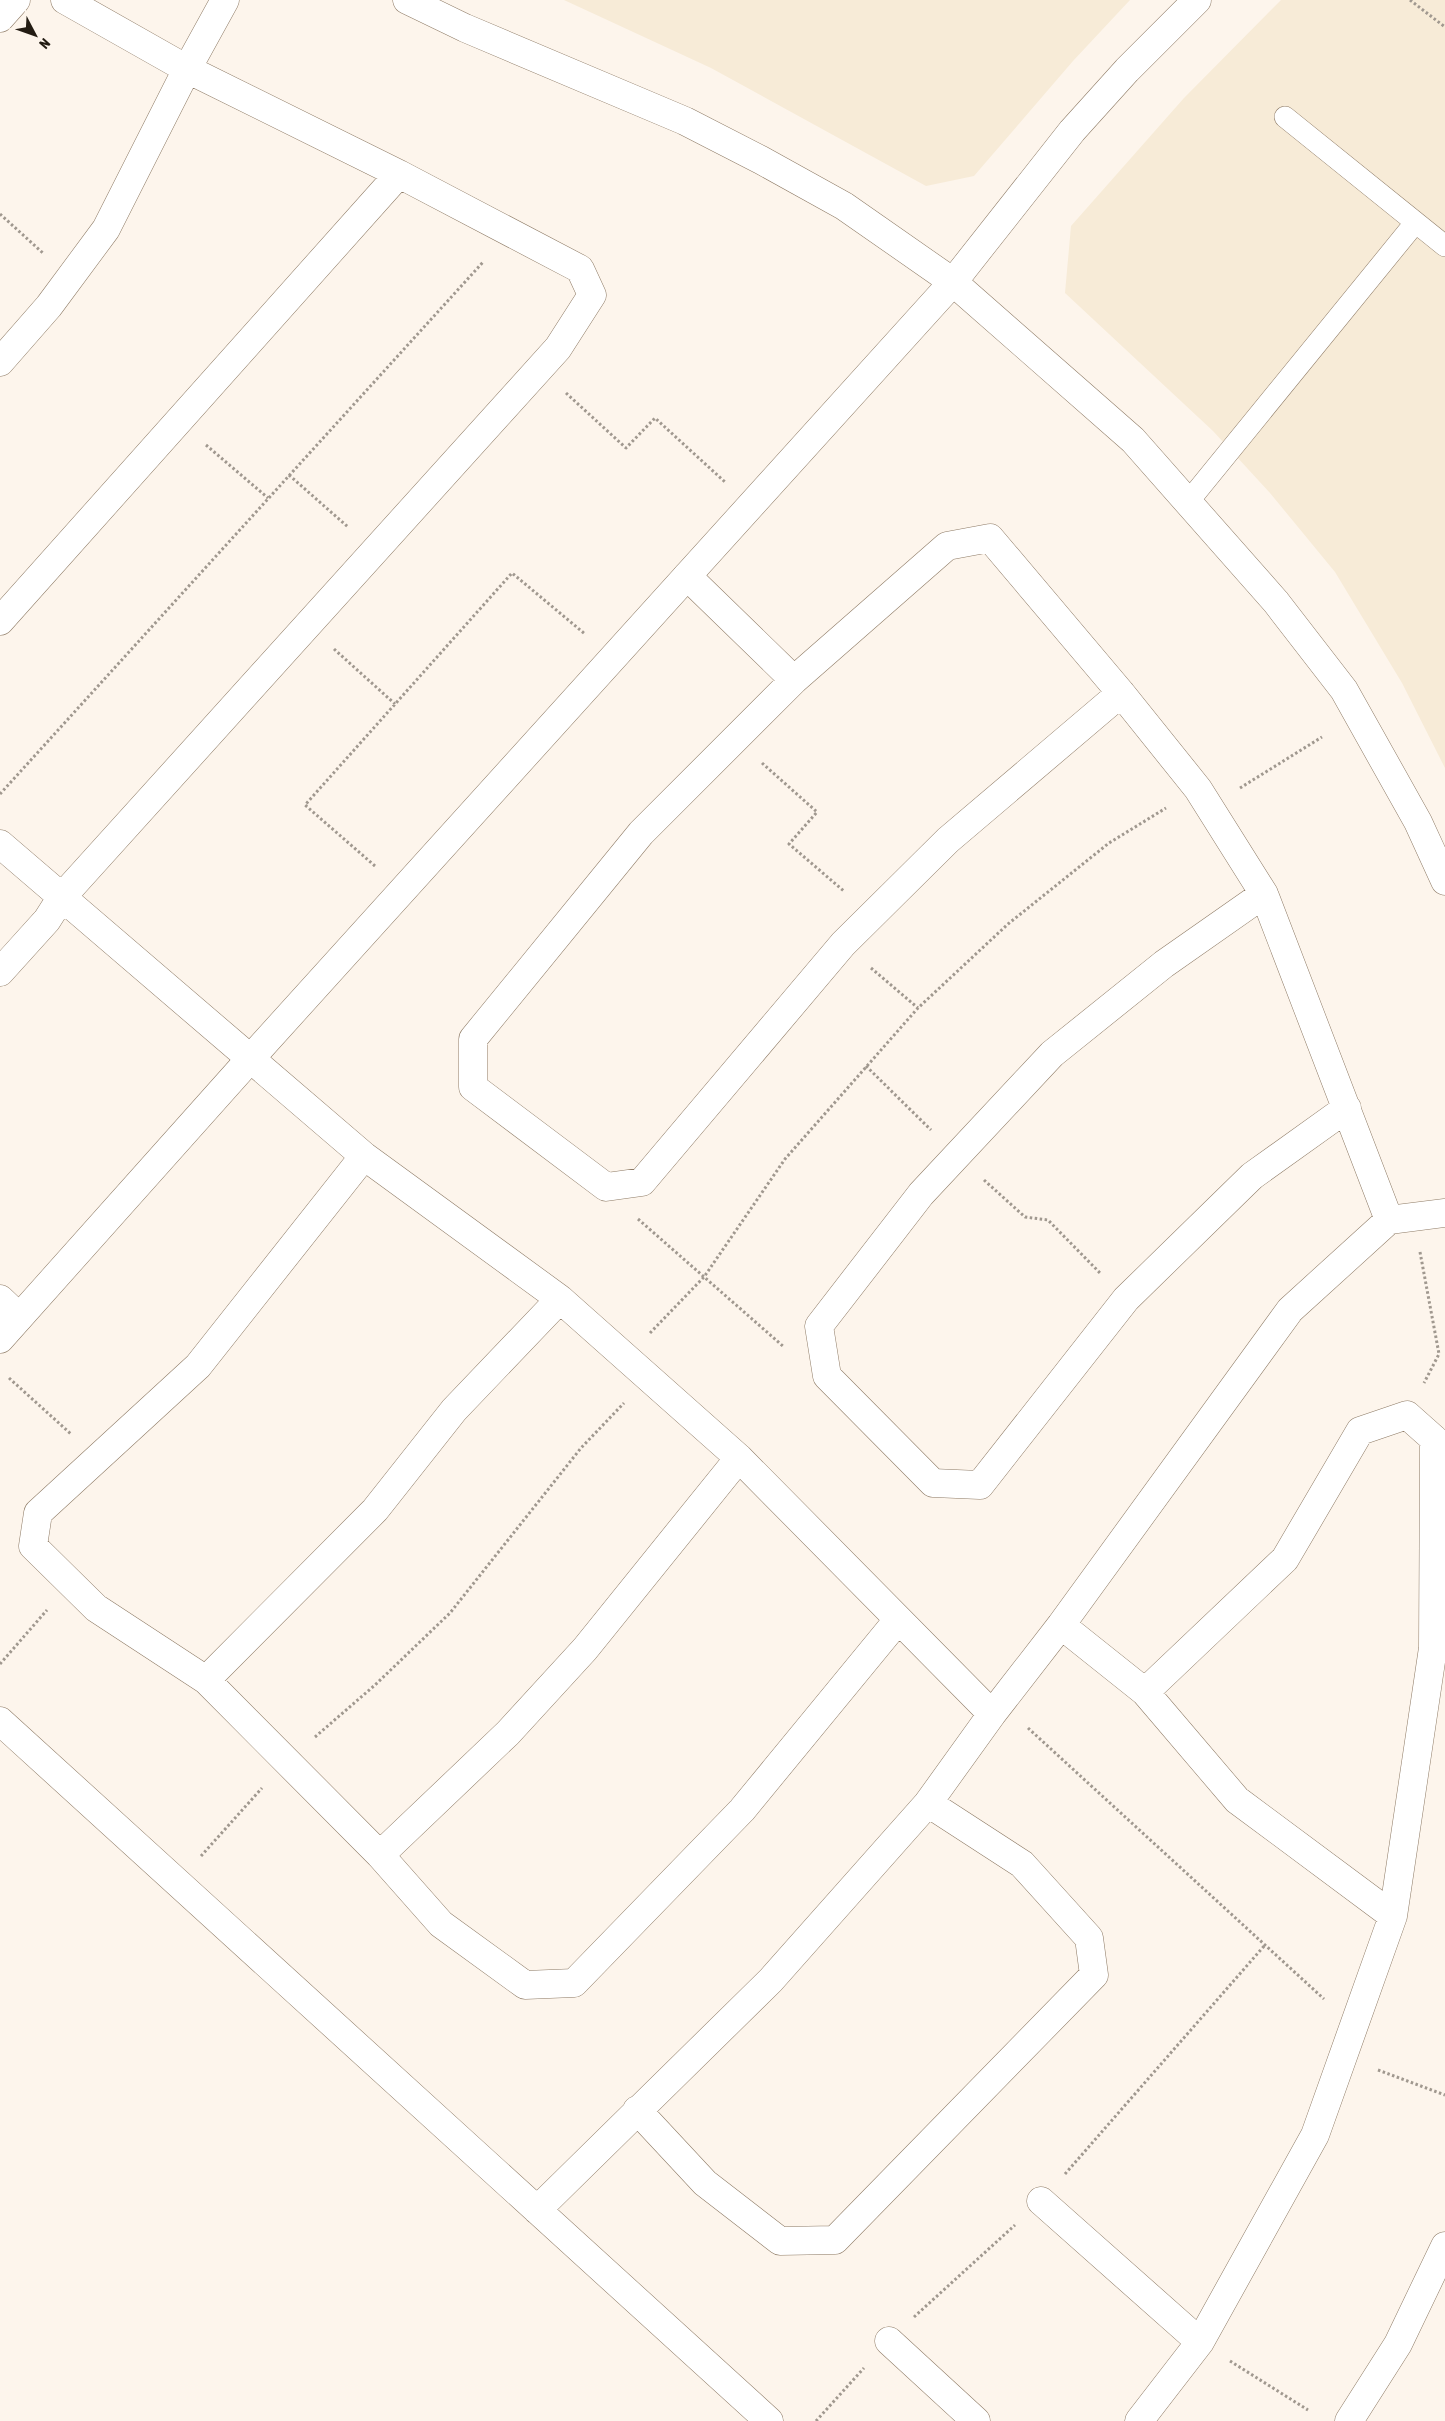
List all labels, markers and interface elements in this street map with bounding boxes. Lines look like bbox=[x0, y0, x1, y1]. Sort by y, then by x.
north arrow bbox=[10, 10, 60, 60]
text: N bbox=[36, 35, 54, 52]

